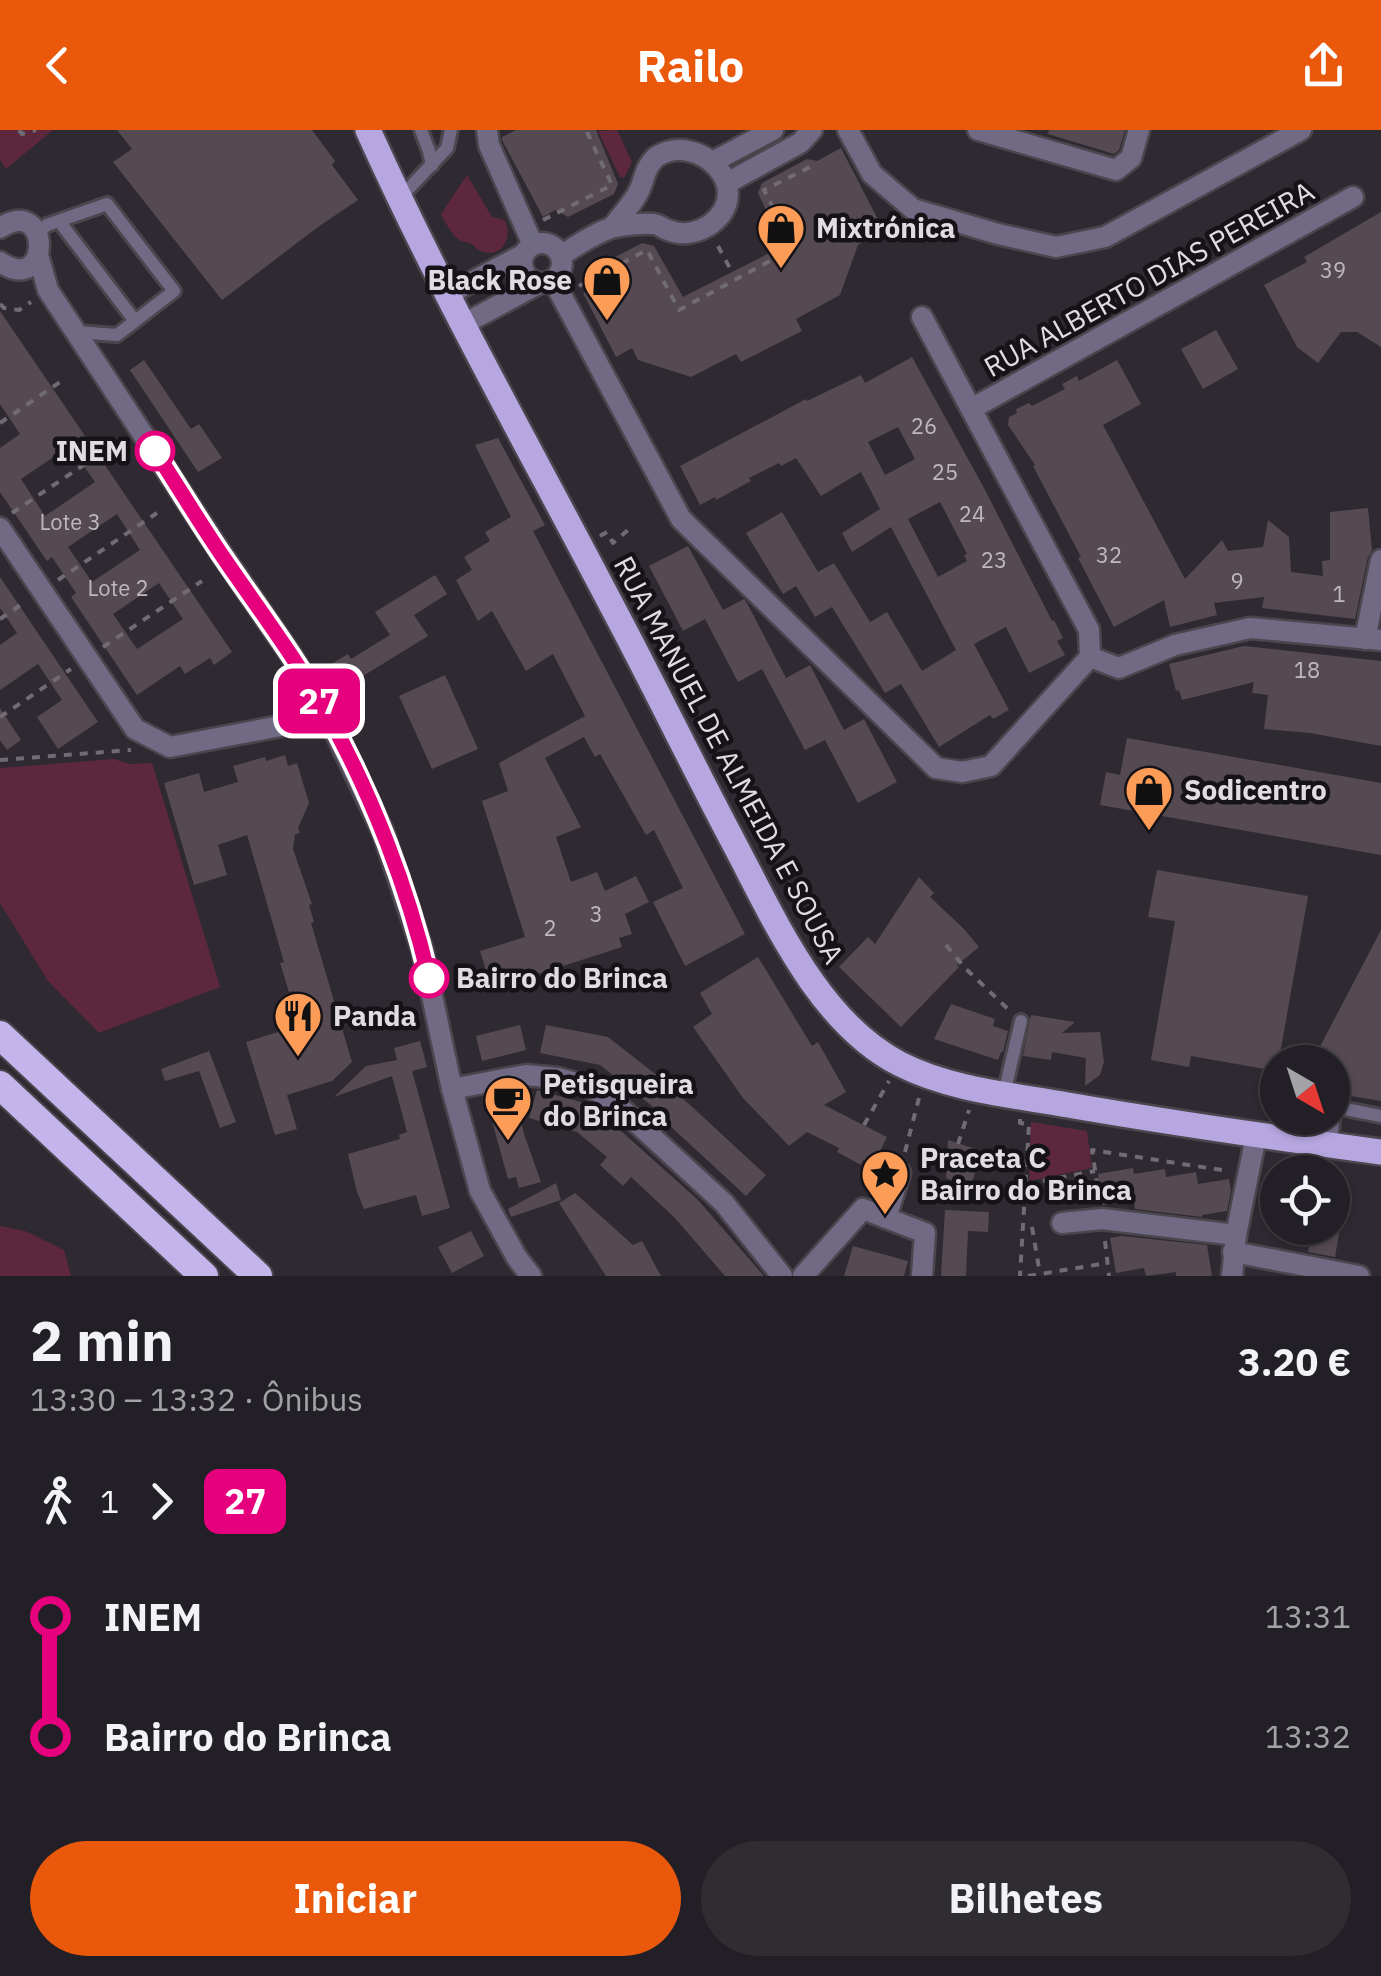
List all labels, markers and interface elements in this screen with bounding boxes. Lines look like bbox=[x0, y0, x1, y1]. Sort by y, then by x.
text: Railo bbox=[637, 36, 744, 94]
icon: back bbox=[30, 38, 85, 93]
icon: share bbox=[1296, 38, 1351, 93]
street label: RUA ALBERTO DIAS PEREIRA bbox=[977, 172, 1320, 385]
shop icon: Mixtrónica bbox=[755, 202, 807, 270]
place label: Mixtrónica bbox=[816, 209, 955, 246]
shop icon: Black Rose bbox=[581, 254, 633, 322]
house number: 39 bbox=[1320, 255, 1346, 284]
place label: Black Rose bbox=[428, 261, 572, 298]
house number: 26 bbox=[911, 411, 937, 440]
place label: INEM bbox=[56, 432, 128, 469]
marker: INEM bbox=[136, 432, 174, 470]
house number: 25 bbox=[932, 457, 958, 486]
house number: 24 bbox=[959, 499, 985, 528]
house number: Lote 3 bbox=[39, 507, 101, 536]
house number: 32 bbox=[1096, 540, 1122, 569]
house number: 23 bbox=[981, 545, 1007, 574]
street label: RUA MANUEL DE ALMEIDA E SOUSA bbox=[606, 550, 853, 970]
house number: 9 bbox=[1230, 566, 1244, 595]
house number: Lote 2 bbox=[87, 573, 149, 602]
house number: 1 bbox=[1332, 579, 1346, 608]
house number: 18 bbox=[1294, 655, 1320, 684]
line badge: 27 bbox=[274, 668, 364, 734]
text: 27 bbox=[298, 678, 340, 724]
shop icon: Sodicentro bbox=[1123, 764, 1175, 832]
place label: Sodicentro bbox=[1184, 771, 1327, 808]
house number: 3 bbox=[589, 899, 603, 928]
house number: 2 bbox=[543, 913, 557, 942]
marker: Bairro do Brinca bbox=[410, 959, 448, 997]
place label: Bairro do Brinca bbox=[456, 959, 668, 996]
restaurant icon: Panda bbox=[272, 990, 324, 1058]
place label: Panda bbox=[333, 997, 417, 1034]
north arrow bbox=[1260, 1045, 1350, 1135]
map controls bbox=[1260, 1045, 1350, 1245]
place label: Petisqueira do Brinca bbox=[543, 1065, 694, 1134]
cafe icon: Petisqueira do Brinca bbox=[482, 1074, 534, 1142]
place label: Praceta C Bairro do Brinca bbox=[920, 1139, 1132, 1208]
place icon: Praceta C Bairro do Brinca bbox=[859, 1148, 911, 1216]
button: locate bbox=[1260, 1155, 1350, 1245]
text: 2 min bbox=[30, 1305, 174, 1376]
text: 3.20 € bbox=[1238, 1337, 1351, 1386]
text: 13:30 – 13:32 · Ônibus bbox=[30, 1378, 363, 1420]
icon: walk bbox=[30, 1474, 85, 1529]
icon: forward bbox=[134, 1474, 189, 1529]
text: 27 bbox=[224, 1478, 266, 1524]
text: 1 bbox=[100, 1480, 119, 1522]
text: INEM bbox=[104, 1592, 202, 1641]
text: 13:31 bbox=[1265, 1595, 1351, 1637]
text: Bairro do Brinca bbox=[104, 1712, 392, 1761]
text: 13:32 bbox=[1265, 1715, 1351, 1757]
button: Iniciar bbox=[30, 1841, 681, 1956]
button: Bilhetes bbox=[701, 1841, 1351, 1956]

